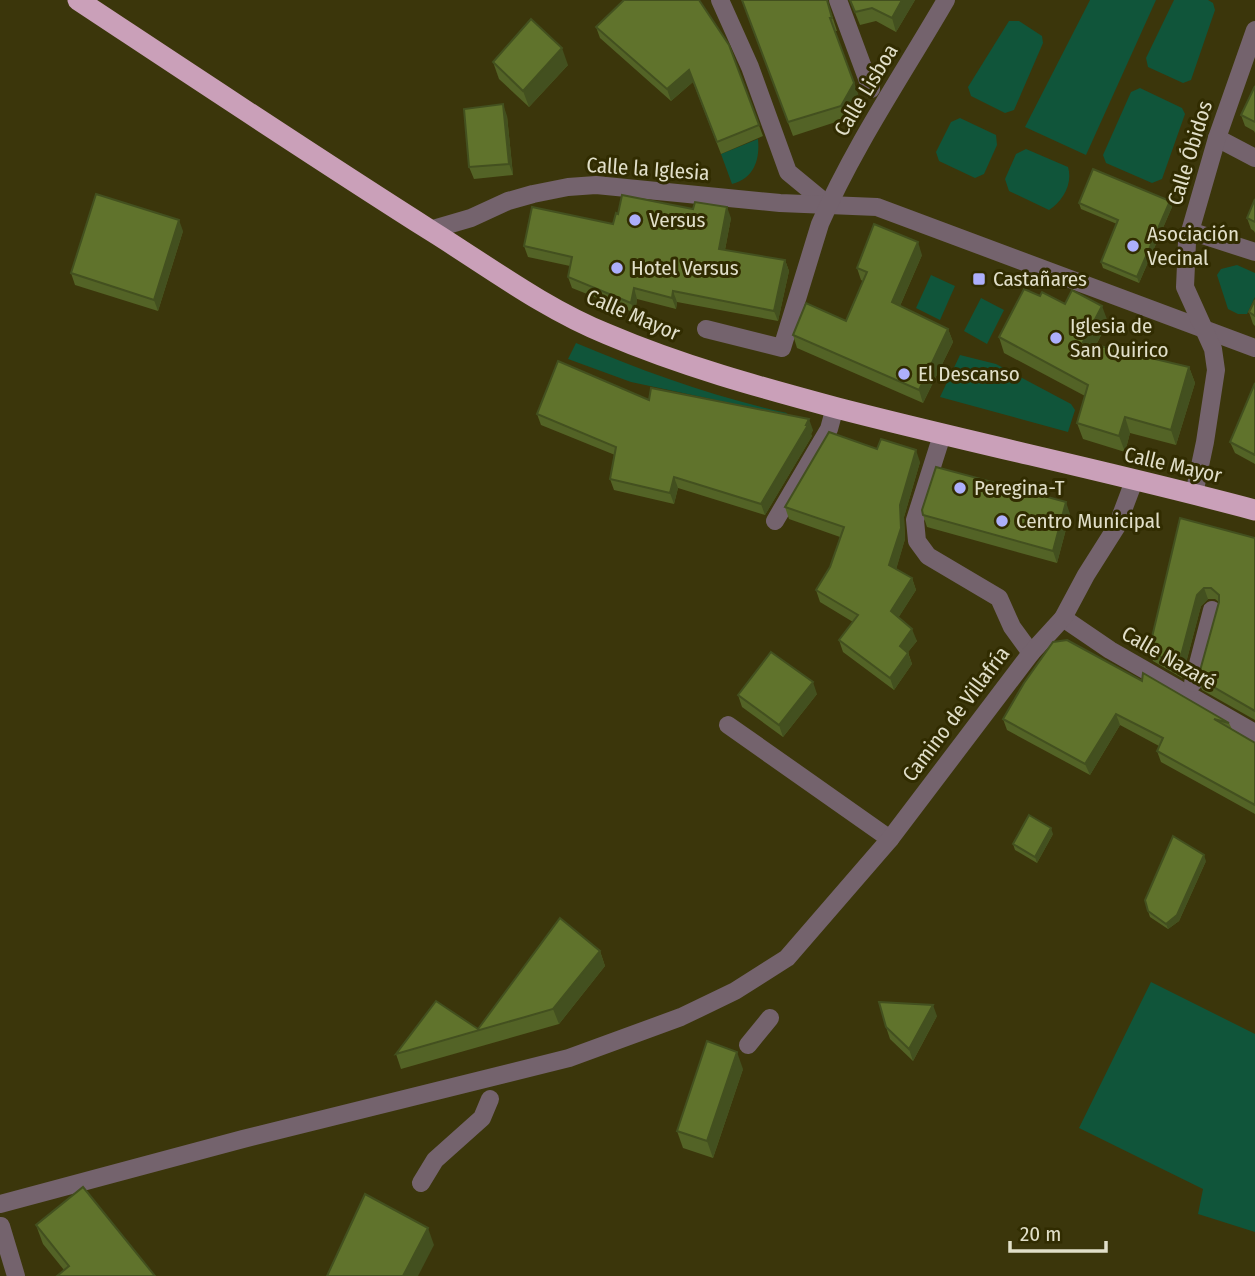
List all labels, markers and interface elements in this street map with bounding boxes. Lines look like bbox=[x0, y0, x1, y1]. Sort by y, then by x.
street label: Calle Lisboa bbox=[828, 39, 904, 141]
street label: Calle Óbidos bbox=[1162, 98, 1218, 208]
street label: Calle la Iglesia bbox=[586, 152, 710, 186]
place label: Versus bbox=[649, 207, 706, 233]
marker: Versus bbox=[627, 212, 643, 228]
place label: Asociación Vecinal bbox=[1147, 221, 1239, 271]
marker: Asociación Vecinal bbox=[1125, 238, 1141, 254]
place label: Hotel Versus bbox=[631, 255, 739, 281]
marker: Hotel Versus bbox=[609, 260, 625, 276]
place label: Castañares bbox=[993, 266, 1087, 292]
marker: Castañares bbox=[971, 271, 987, 287]
street label: Calle Mayor bbox=[582, 284, 684, 347]
place label: Iglesia de San Quirico bbox=[1070, 313, 1168, 363]
marker: Iglesia de San Quirico bbox=[1048, 330, 1064, 346]
place label: El Descanso bbox=[918, 361, 1020, 387]
marker: El Descanso bbox=[896, 366, 912, 382]
street label: Calle Mayor bbox=[1122, 441, 1225, 489]
place label: Peregina-T bbox=[974, 475, 1065, 501]
marker: Peregina-T bbox=[952, 480, 968, 496]
place label: Centro Municipal bbox=[1016, 508, 1161, 534]
marker: Centro Municipal bbox=[994, 513, 1010, 529]
street label: Calle Nazaré bbox=[1117, 620, 1221, 696]
street label: Camino de Villafría bbox=[897, 641, 1015, 787]
scale bar bbox=[1010, 1210, 1106, 1254]
text: 20 m bbox=[1020, 1221, 1061, 1247]

